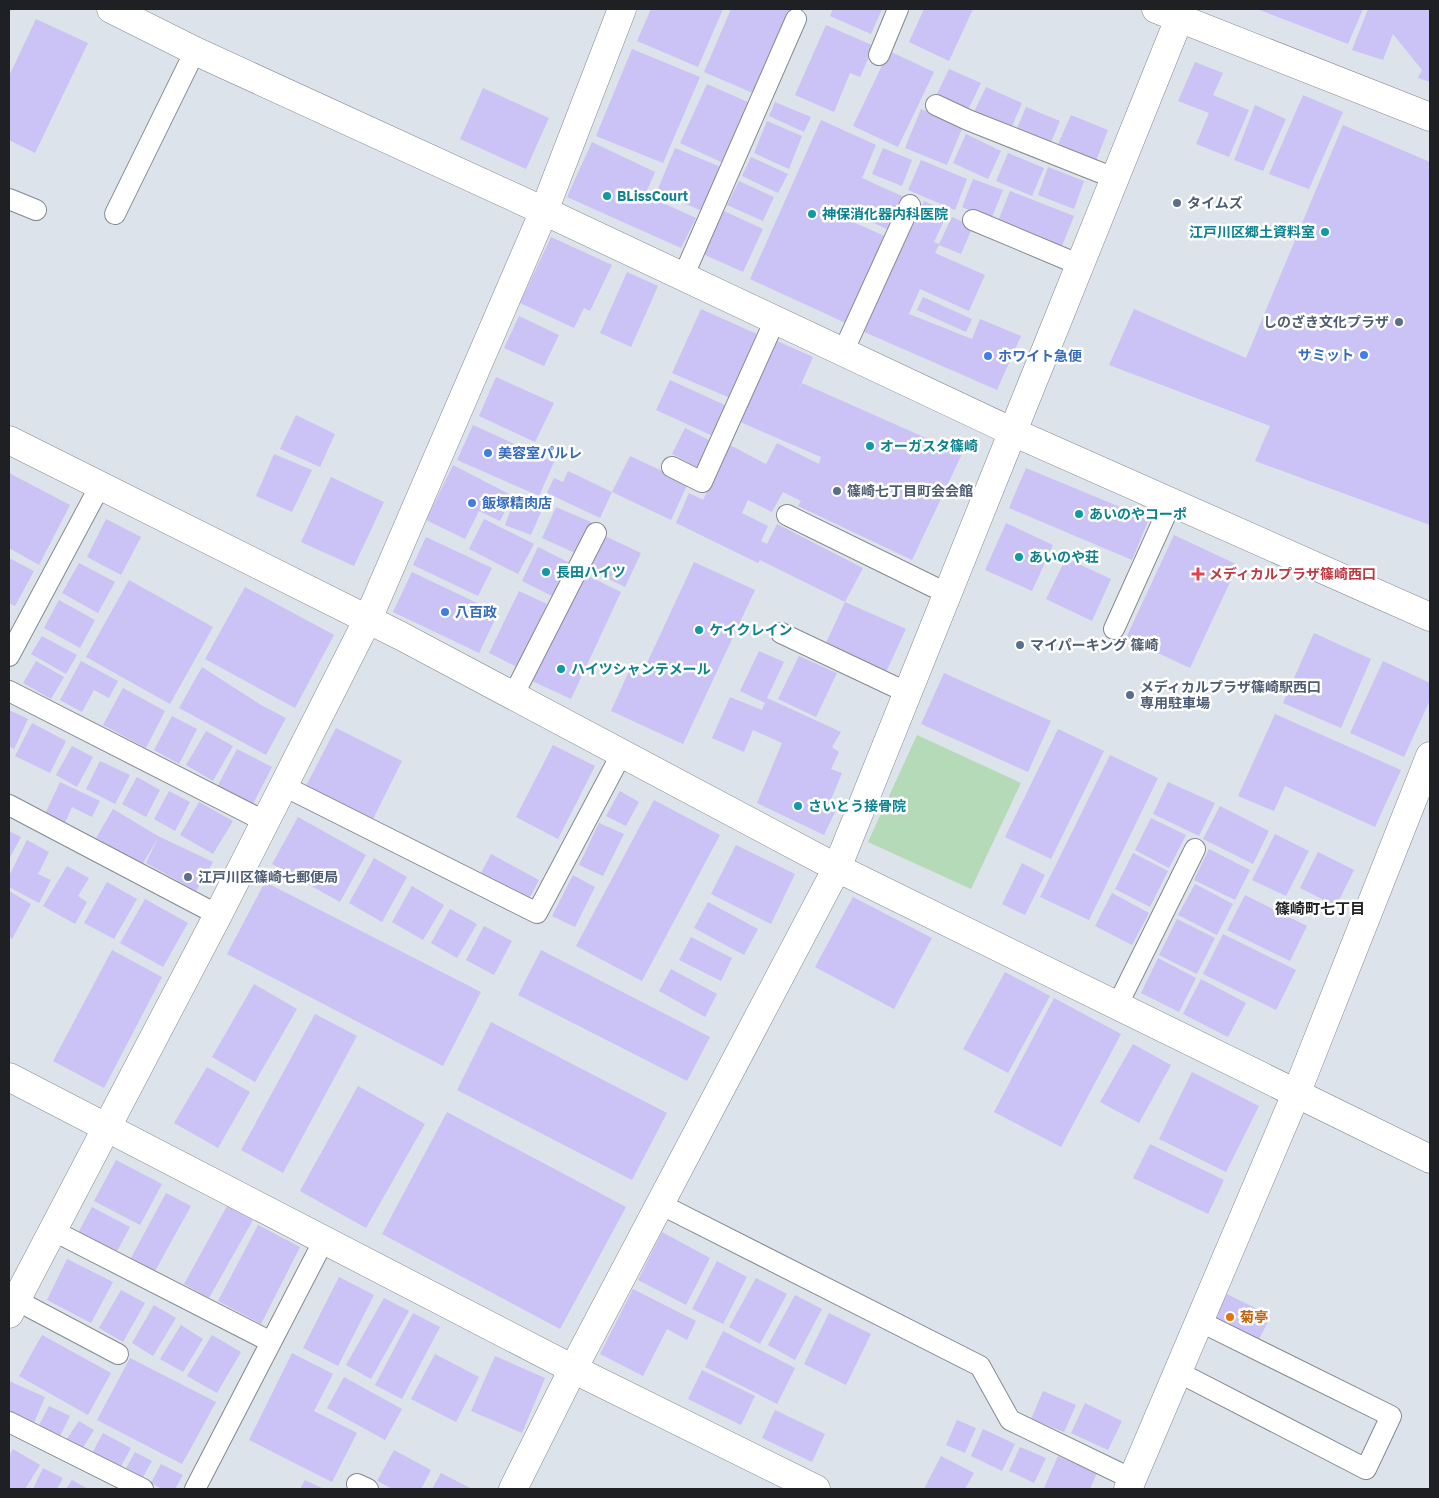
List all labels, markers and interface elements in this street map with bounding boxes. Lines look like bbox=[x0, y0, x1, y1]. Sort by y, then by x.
place label: BLissCourt bbox=[617, 187, 688, 205]
marker: BLissCourt bbox=[601, 190, 613, 202]
place label: タイムズ bbox=[1187, 194, 1243, 212]
marker: タイムズ bbox=[1171, 197, 1183, 209]
place label: 神保消化器内科医院 bbox=[822, 205, 948, 223]
marker: 神保消化器内科医院 bbox=[806, 208, 818, 220]
place label: 江戸川区郷土資料室 bbox=[1189, 223, 1315, 241]
marker: 江戸川区郷土資料室 bbox=[1319, 226, 1331, 238]
place label: しのざき文化プラザ bbox=[1263, 313, 1389, 331]
marker: しのざき文化プラザ bbox=[1393, 316, 1405, 328]
place label: サミット bbox=[1298, 346, 1354, 364]
place label: ホワイト急便 bbox=[998, 347, 1082, 365]
marker: サミット bbox=[1358, 349, 1370, 361]
marker: ホワイト急便 bbox=[982, 350, 994, 362]
place label: オーガスタ篠崎 bbox=[880, 437, 978, 455]
marker: オーガスタ篠崎 bbox=[864, 440, 876, 452]
place label: 美容室パルレ bbox=[498, 444, 582, 462]
marker: 美容室パルレ bbox=[482, 447, 494, 459]
place label: 篠崎七丁目町会会館 bbox=[847, 482, 973, 500]
marker: 篠崎七丁目町会会館 bbox=[831, 485, 843, 497]
place label: 飯塚精肉店 bbox=[482, 494, 552, 512]
marker: 飯塚精肉店 bbox=[466, 497, 478, 509]
place label: あいのやコーポ bbox=[1089, 505, 1187, 523]
marker: あいのやコーポ bbox=[1073, 508, 1085, 520]
place label: あいのや荘 bbox=[1029, 548, 1099, 566]
marker: あいのや荘 bbox=[1013, 551, 1025, 563]
place label: 長田ハイツ bbox=[556, 563, 626, 581]
place label: メディカルプラザ篠崎西口 bbox=[1209, 565, 1376, 583]
marker: 長田ハイツ bbox=[540, 566, 552, 578]
marker: メディカルプラザ篠崎西口 bbox=[1191, 567, 1205, 581]
place label: 八百政 bbox=[455, 603, 497, 621]
marker: 八百政 bbox=[439, 606, 451, 618]
place label: ケイクレイン bbox=[709, 621, 792, 639]
marker: ケイクレイン bbox=[693, 624, 705, 636]
place label: マイパーキング 篠崎 bbox=[1030, 636, 1159, 654]
marker: マイパーキング 篠崎 bbox=[1014, 639, 1026, 651]
place label: ハイツシャンテメール bbox=[571, 660, 711, 678]
marker: ハイツシャンテメール bbox=[555, 663, 567, 675]
place label: メディカルプラザ篠崎駅西口 専用駐車場 bbox=[1140, 678, 1321, 712]
marker: メディカルプラザ篠崎駅西口 専用駐車場 bbox=[1124, 689, 1136, 701]
place label: さいとう接骨院 bbox=[808, 797, 906, 815]
marker: さいとう接骨院 bbox=[792, 800, 804, 812]
place label: 江戸川区篠崎七郵便局 bbox=[198, 868, 338, 886]
marker: 江戸川区篠崎七郵便局 bbox=[182, 871, 194, 883]
district label: 篠崎町七丁目 bbox=[1275, 899, 1365, 918]
place label: 菊亭 bbox=[1240, 1308, 1268, 1326]
marker: 菊亭 bbox=[1224, 1311, 1236, 1323]

